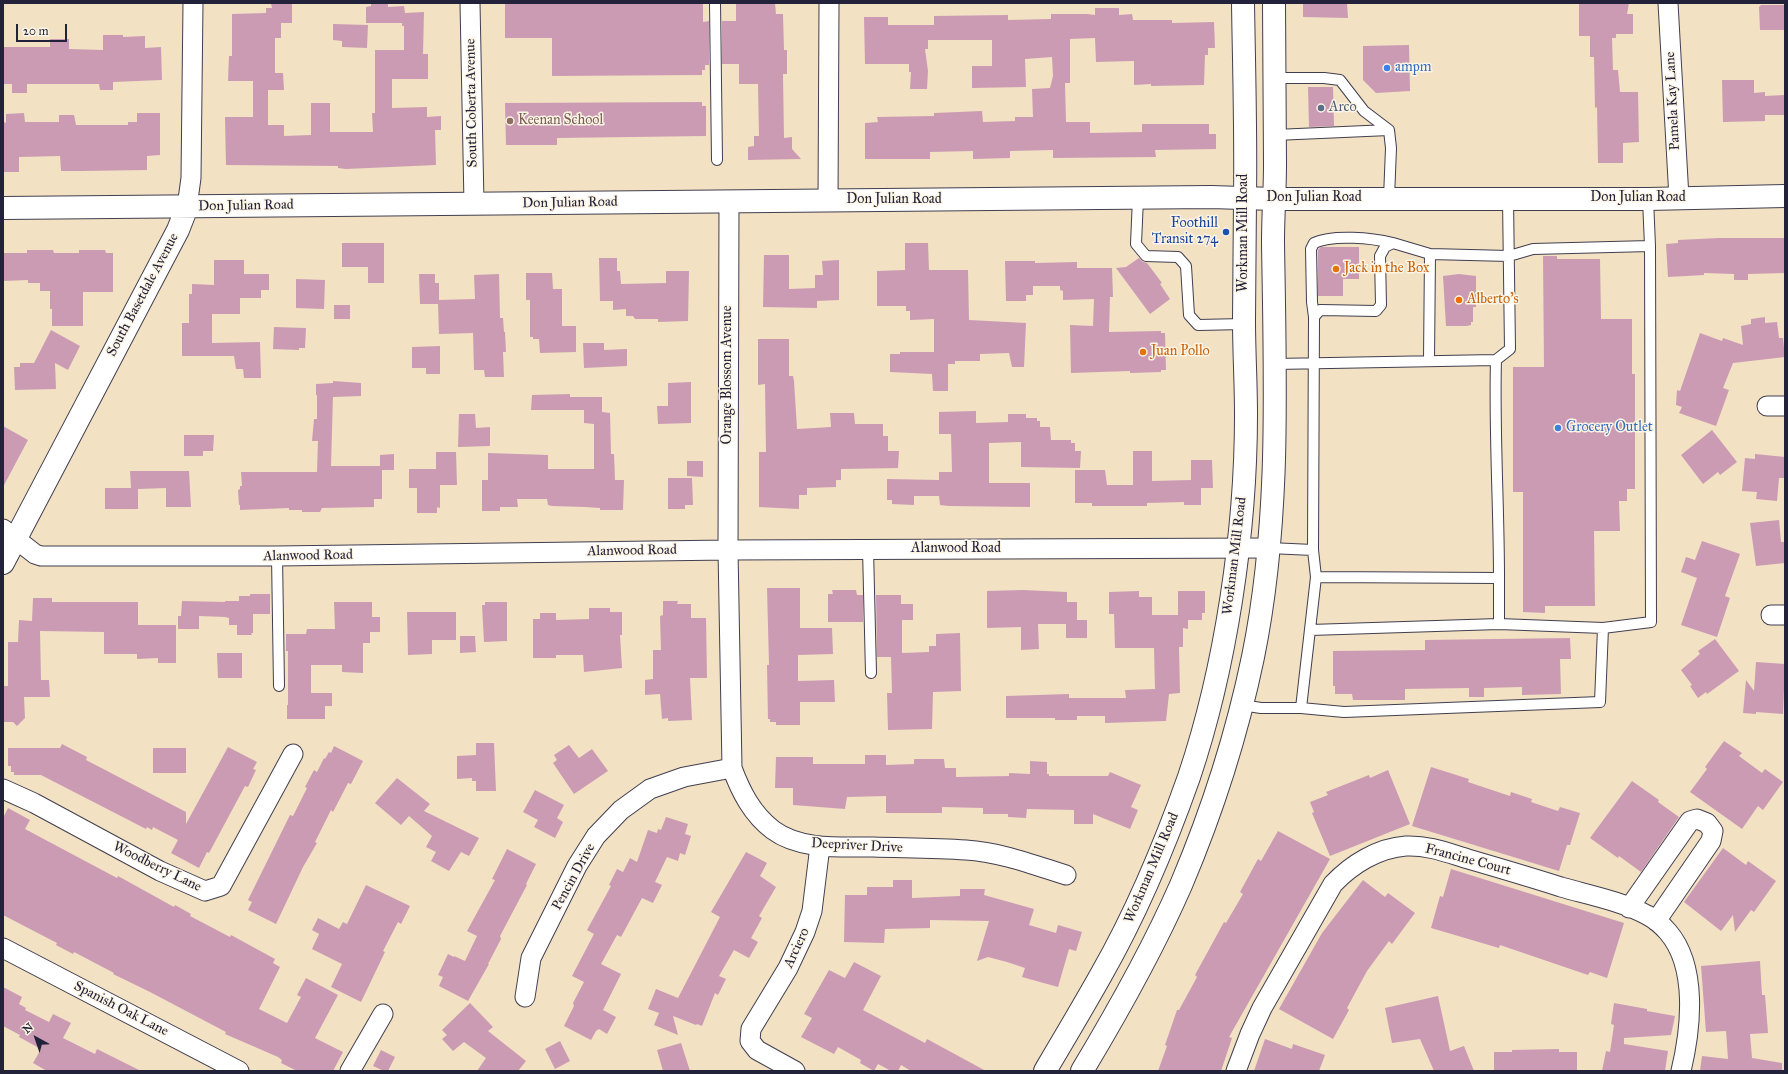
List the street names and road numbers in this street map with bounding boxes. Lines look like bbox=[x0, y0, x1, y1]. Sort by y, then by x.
street label: South Coberta Avenue bbox=[462, 38, 482, 168]
street label: Pamela Kay Lane bbox=[1662, 51, 1684, 151]
street label: Workman Mill Road bbox=[1236, 174, 1252, 292]
street label: Don Julian Road bbox=[1266, 190, 1362, 206]
street label: Don Julian Road bbox=[1590, 190, 1686, 206]
street label: Don Julian Road bbox=[846, 192, 942, 208]
street label: Don Julian Road bbox=[522, 194, 618, 212]
street label: Don Julian Road bbox=[198, 197, 294, 215]
street label: South Basetdale Avenue bbox=[103, 231, 183, 359]
street label: Orange Blossom Avenue bbox=[720, 305, 736, 445]
street label: Workman Mill Road bbox=[1219, 496, 1251, 616]
street label: Alanwood Road bbox=[911, 541, 1001, 557]
street label: Alanwood Road bbox=[587, 542, 677, 560]
street label: Alanwood Road bbox=[263, 547, 353, 565]
street label: Workman Mill Road bbox=[1121, 810, 1183, 926]
street label: Deepriver Drive bbox=[811, 835, 903, 857]
street label: Woodberry Lane bbox=[110, 838, 204, 896]
street label: Francine Court bbox=[1423, 840, 1513, 880]
street label: Pencin Drive bbox=[549, 841, 599, 913]
street label: Arciero bbox=[780, 925, 814, 971]
street label: Spanish Oak Lane bbox=[71, 978, 171, 1040]

